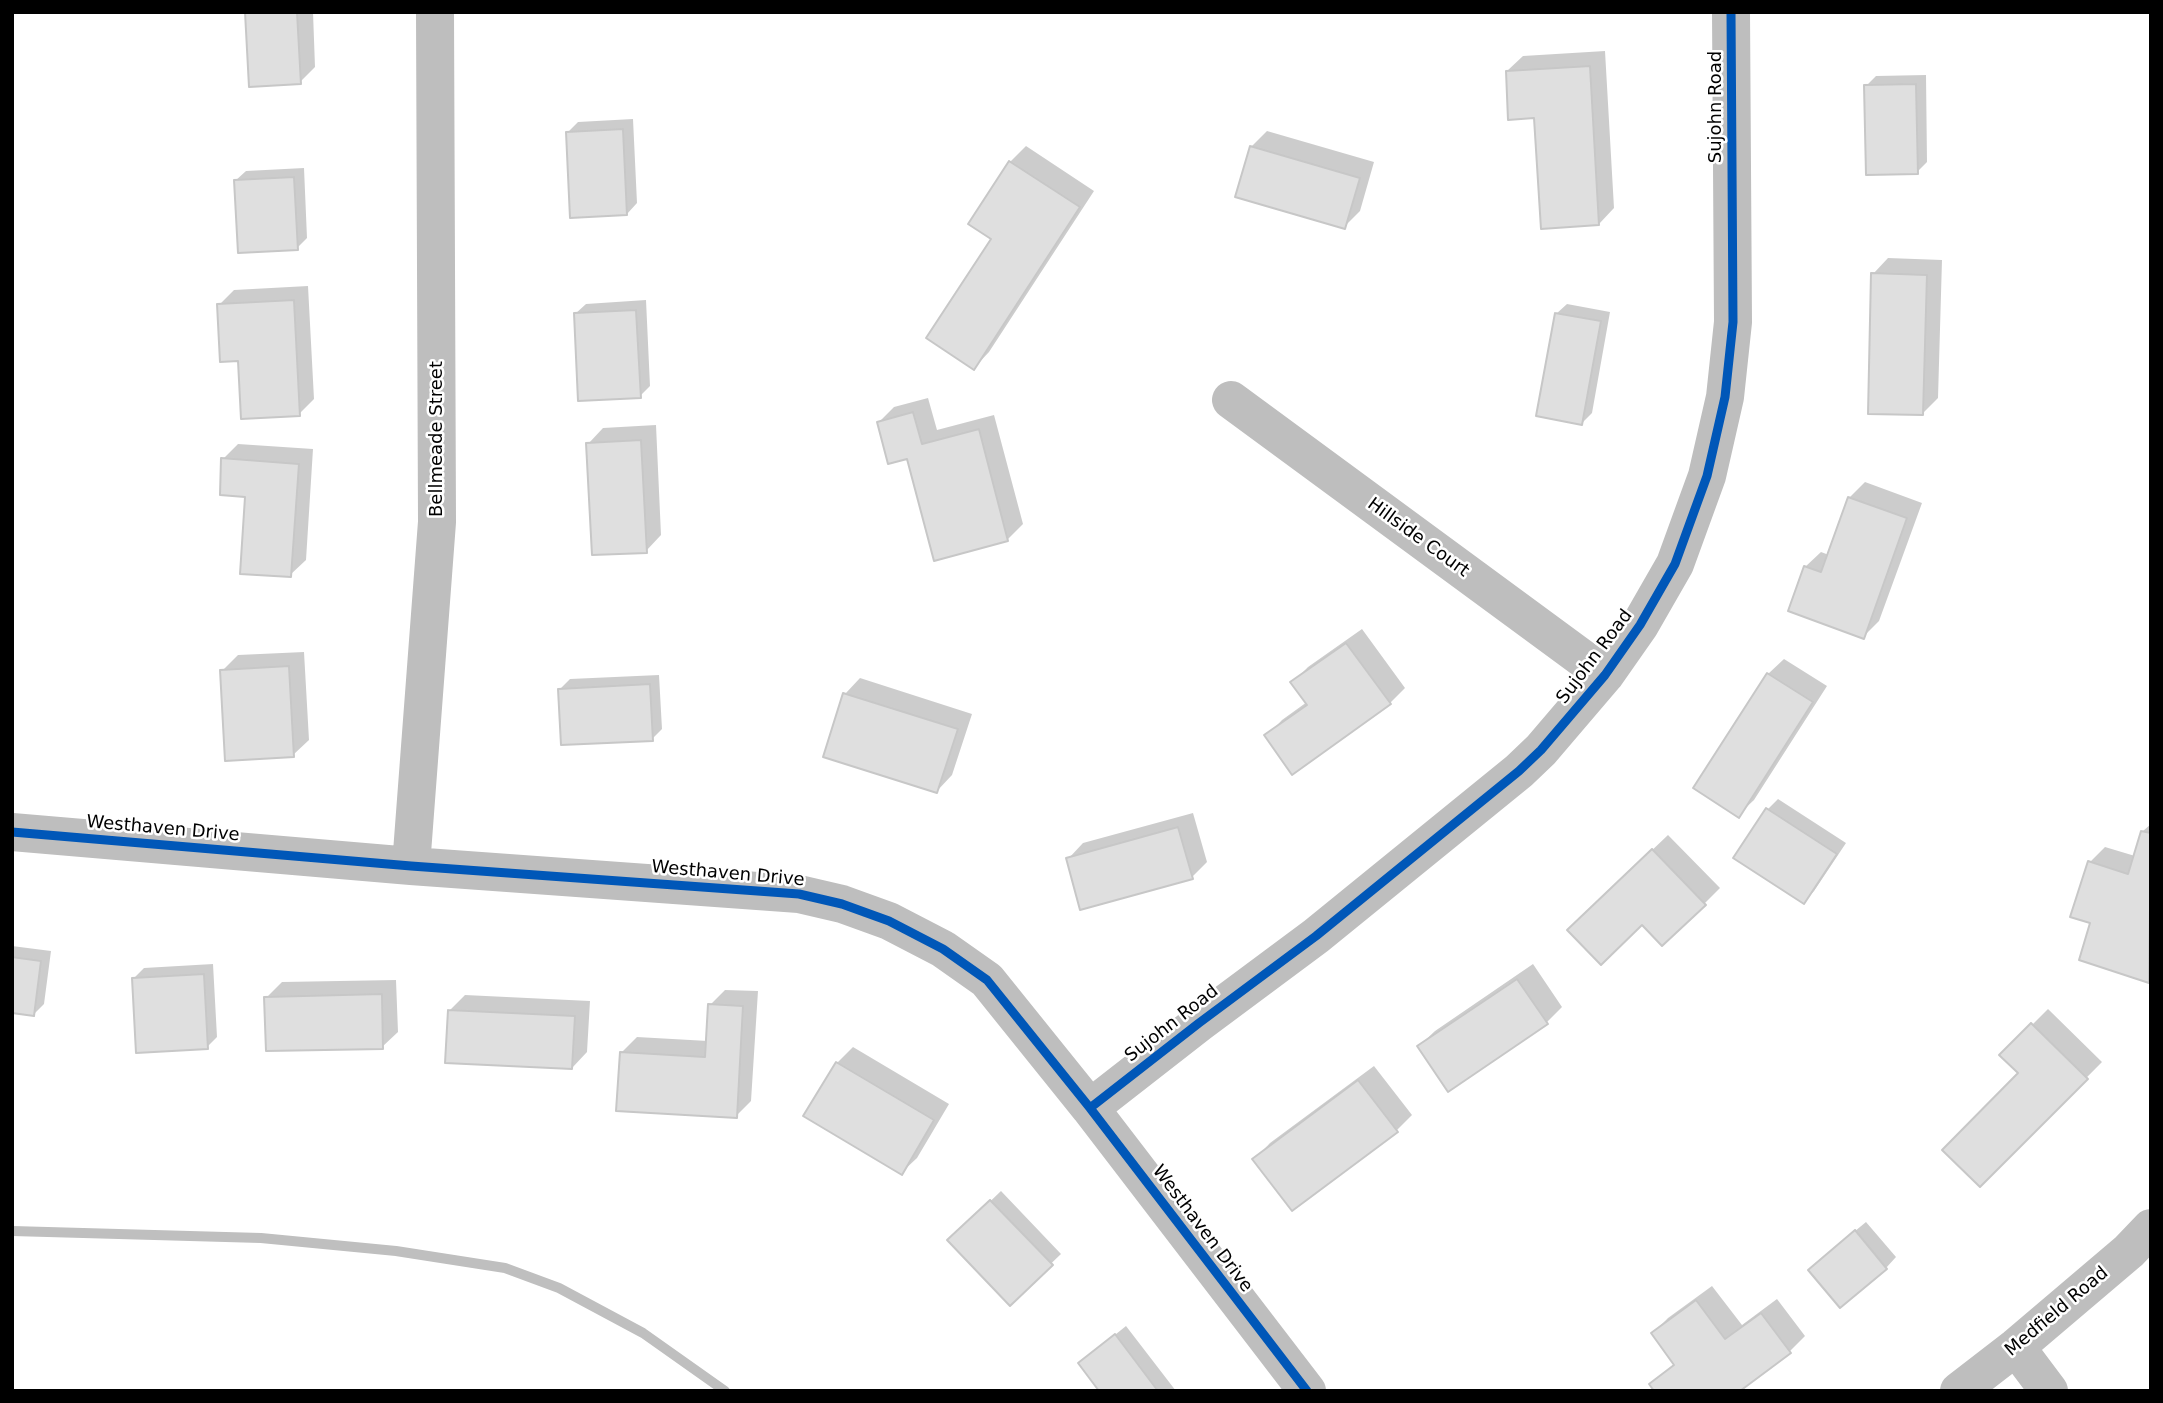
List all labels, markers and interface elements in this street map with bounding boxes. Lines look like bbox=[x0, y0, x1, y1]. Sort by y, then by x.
street label: Sujohn Road bbox=[1705, 51, 1727, 163]
street label: Bellmeade Street bbox=[426, 361, 448, 517]
street label: Hillside Court bbox=[1363, 494, 1473, 582]
street label: Sujohn Road bbox=[1553, 606, 1637, 708]
street label: Westhaven Drive bbox=[86, 812, 240, 846]
street label: Westhaven Drive bbox=[651, 857, 805, 891]
street label: Sujohn Road bbox=[1121, 981, 1223, 1067]
street label: Westhaven Drive bbox=[1147, 1161, 1257, 1297]
street label: Medfield Road bbox=[2001, 1263, 2113, 1361]

